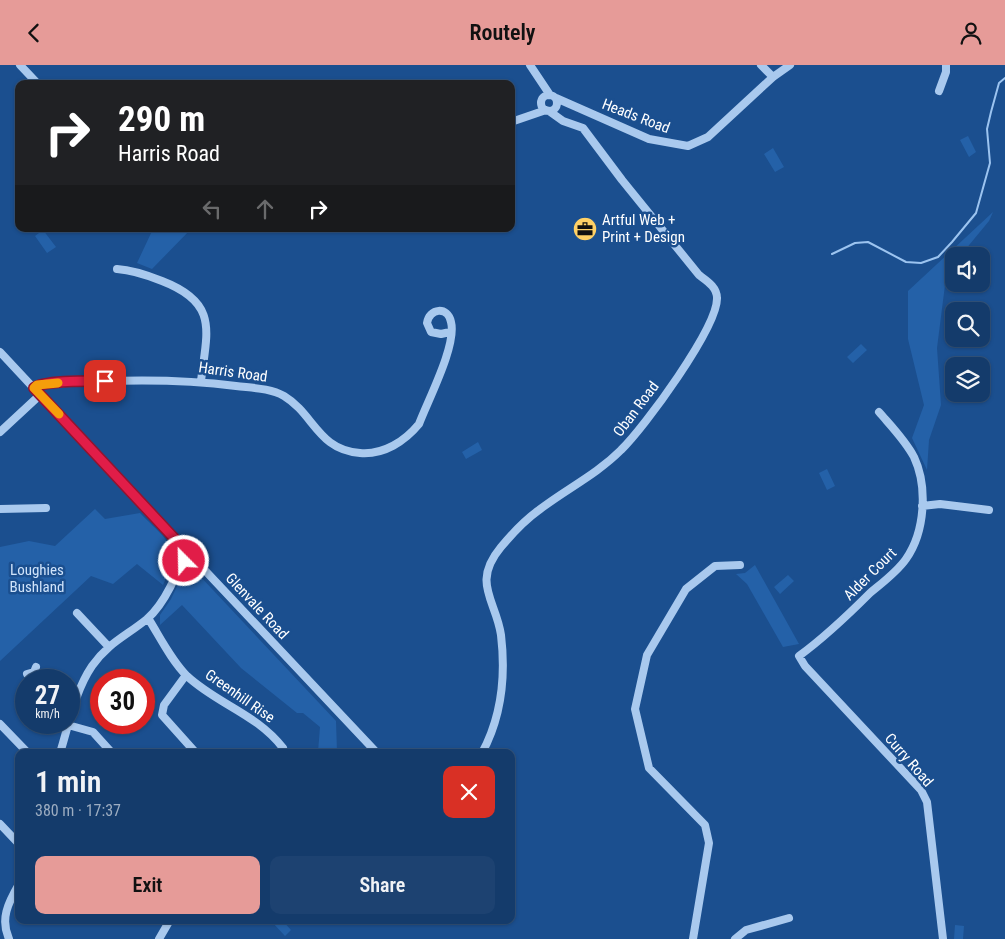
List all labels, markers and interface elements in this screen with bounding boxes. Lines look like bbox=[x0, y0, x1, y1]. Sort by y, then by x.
icon: back bbox=[20, 19, 48, 47]
icon: person bbox=[957, 19, 985, 47]
text: Routely bbox=[469, 20, 536, 45]
street label: Heads Road bbox=[599, 95, 673, 137]
text: 290 m bbox=[118, 99, 205, 140]
icon: right bbox=[35, 100, 100, 165]
text: Harris Road bbox=[118, 141, 220, 166]
icon: left bbox=[198, 195, 226, 223]
icon: ahead bbox=[251, 195, 279, 223]
icon: right bbox=[304, 195, 332, 223]
place label: Artful Web + Print + Design bbox=[602, 211, 685, 246]
office icon: Artful Web + Print + Design bbox=[572, 216, 598, 242]
map controls bbox=[945, 247, 990, 402]
button: sound bbox=[945, 247, 990, 292]
button: search bbox=[945, 302, 990, 347]
button: layers bbox=[945, 357, 990, 402]
street label: Harris Road bbox=[197, 358, 269, 386]
pin bbox=[84, 360, 126, 402]
icon: arrive bbox=[91, 367, 119, 395]
street label: Oban Road bbox=[609, 378, 663, 440]
position arrow bbox=[157, 534, 209, 586]
street label: Alder Court bbox=[840, 544, 900, 604]
park label: Loughies Bushland bbox=[10, 561, 64, 596]
street label: Glenvale Road bbox=[222, 569, 292, 643]
street label: Greenhill Rise bbox=[202, 665, 278, 727]
speed limit sign: 30 bbox=[90, 669, 155, 734]
text: 27 bbox=[35, 681, 60, 710]
text: km/h bbox=[35, 707, 60, 721]
street label: Curry Road bbox=[881, 730, 937, 790]
text: 1 min bbox=[35, 764, 101, 799]
button: close bbox=[443, 766, 495, 818]
text: 380 m · 17:37 bbox=[35, 801, 121, 820]
button: Exit bbox=[35, 856, 260, 914]
button: Share bbox=[270, 856, 495, 914]

